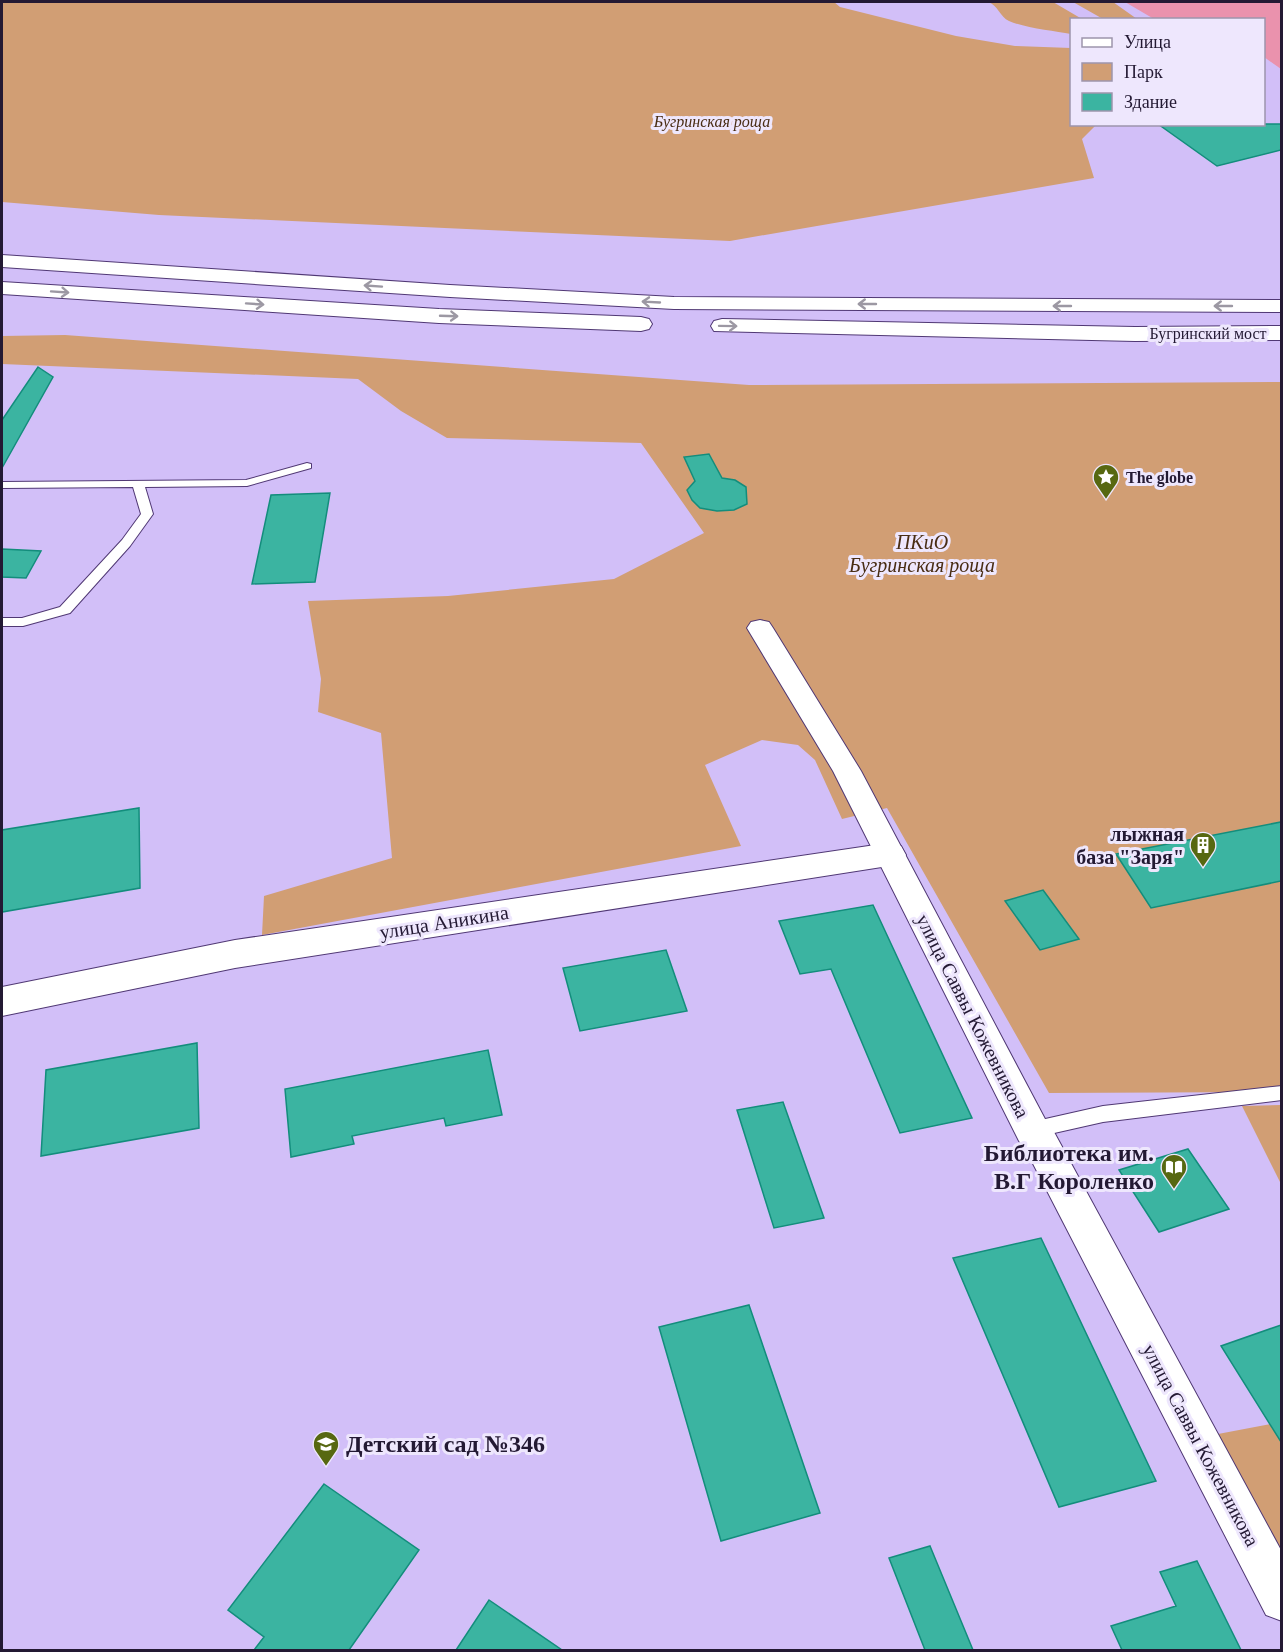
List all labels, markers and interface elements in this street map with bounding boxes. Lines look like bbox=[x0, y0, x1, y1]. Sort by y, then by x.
legend bbox=[1070, 18, 1265, 126]
text: Улица bbox=[1124, 32, 1171, 52]
text: Парк bbox=[1124, 62, 1163, 82]
text: Здание bbox=[1124, 92, 1177, 112]
park label: Бугринская роща bbox=[653, 113, 770, 131]
one-way arrow bbox=[363, 280, 383, 291]
one-way arrow bbox=[49, 287, 69, 298]
one-way arrow bbox=[642, 296, 662, 307]
one-way arrow bbox=[858, 298, 878, 310]
one-way arrow bbox=[244, 299, 264, 310]
one-way arrow bbox=[1053, 300, 1073, 312]
one-way arrow bbox=[1214, 300, 1234, 312]
one-way arrow bbox=[439, 310, 459, 322]
one-way arrow bbox=[717, 320, 737, 332]
street label: Бугринский мост bbox=[1149, 325, 1267, 343]
place icon: The globe bbox=[1091, 462, 1121, 500]
place label: The globe bbox=[1126, 469, 1193, 487]
park label: ПКиО Бугринская роща bbox=[848, 531, 995, 577]
place label: лыжная база "Заря" bbox=[1076, 823, 1184, 869]
building icon: лыжная база "Заря" bbox=[1188, 830, 1218, 868]
street label: улица Аникина bbox=[378, 901, 510, 944]
street label: улица Саввы Кожевникова bbox=[911, 910, 1034, 1122]
place label: Библиотека им. В.Г Короленко bbox=[984, 1140, 1154, 1194]
library icon: Библиотека им. В.Г Короленко bbox=[1159, 1152, 1189, 1190]
street label: улица Саввы Кожевникова bbox=[1137, 1340, 1264, 1550]
school or university icon: Детский сад №346 bbox=[311, 1429, 341, 1467]
place label: Детский сад №346 bbox=[346, 1431, 545, 1457]

